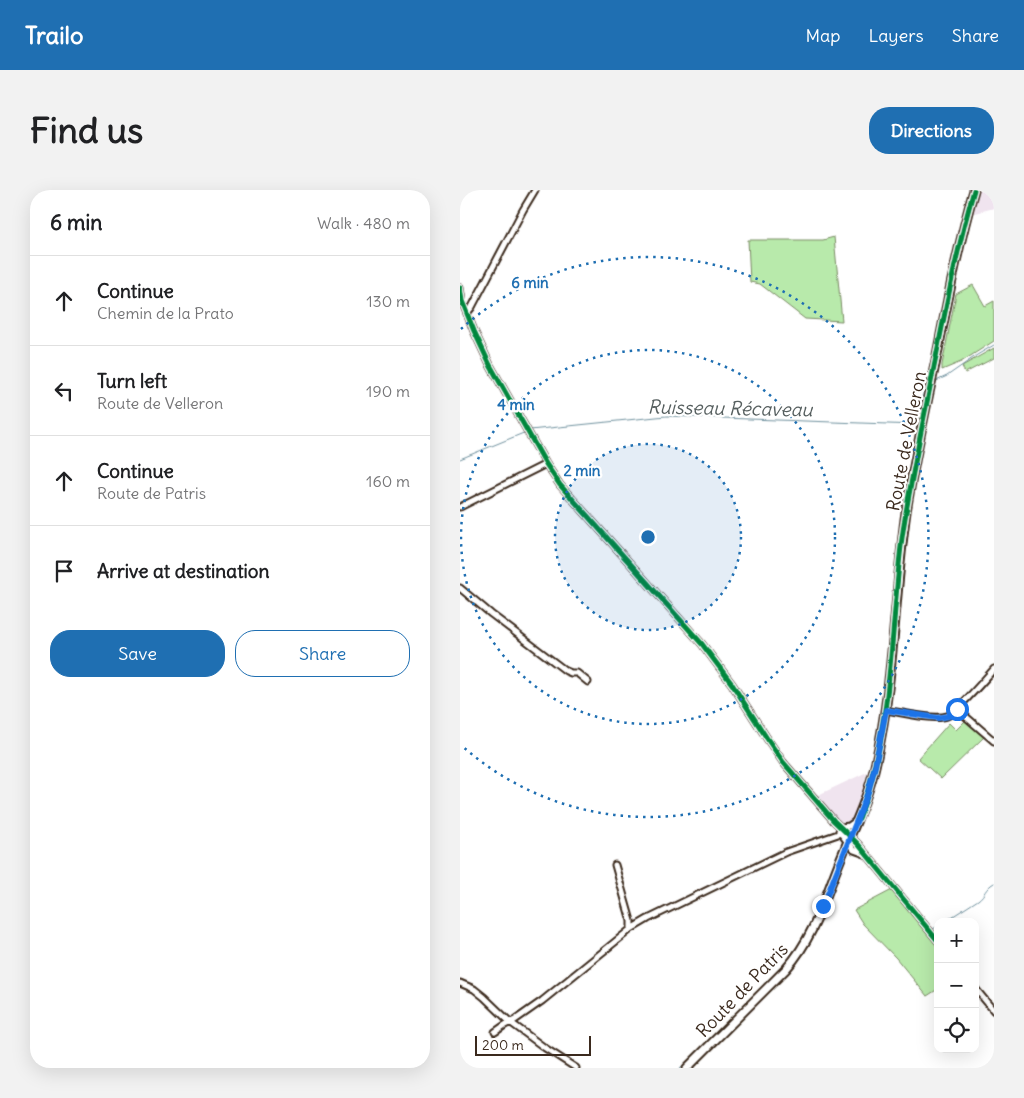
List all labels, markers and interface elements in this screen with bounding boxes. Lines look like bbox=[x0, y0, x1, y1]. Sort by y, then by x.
text: Trailo bbox=[25, 20, 83, 50]
text: Map bbox=[805, 24, 840, 47]
text: Layers bbox=[868, 24, 924, 47]
text: Share bbox=[952, 24, 999, 47]
button: Directions bbox=[869, 107, 994, 154]
text: Find us bbox=[30, 108, 143, 152]
text: 6 min bbox=[50, 209, 102, 236]
text: Walk · 480 m bbox=[317, 213, 410, 233]
text: 6 min bbox=[511, 273, 549, 292]
text: Continue bbox=[97, 279, 174, 303]
icon: ahead bbox=[50, 287, 78, 315]
text: 130 m bbox=[366, 291, 410, 311]
text: Chemin de la Prato bbox=[97, 303, 234, 323]
text: Turn left bbox=[97, 369, 167, 393]
street label: Route de Velleron bbox=[881, 369, 931, 513]
icon: left bbox=[50, 377, 78, 405]
text: 190 m bbox=[366, 381, 410, 401]
text: Route de Velleron bbox=[97, 393, 223, 413]
text: 4 min bbox=[497, 395, 535, 414]
water label: Ruisseau Récaveau bbox=[647, 395, 814, 421]
text: Continue bbox=[97, 459, 174, 483]
text: 2 min bbox=[564, 461, 601, 480]
icon: ahead bbox=[50, 467, 78, 495]
text: 160 m bbox=[366, 471, 410, 491]
text: Route de Patris bbox=[97, 483, 206, 503]
centre of rings bbox=[639, 528, 657, 546]
icon: arrive bbox=[50, 557, 78, 585]
text: Arrive at destination bbox=[97, 559, 270, 583]
button: Save bbox=[50, 630, 225, 677]
button: Share bbox=[235, 630, 410, 677]
route start bbox=[946, 698, 969, 721]
route end bbox=[812, 895, 835, 918]
map controls bbox=[934, 918, 979, 1053]
button: + bbox=[934, 918, 979, 963]
street label: Route de Patris bbox=[691, 938, 793, 1042]
button: − bbox=[934, 963, 979, 1008]
button: locate bbox=[934, 1008, 979, 1053]
scale bar bbox=[475, 1033, 591, 1056]
text: 200 m bbox=[482, 1036, 524, 1054]

